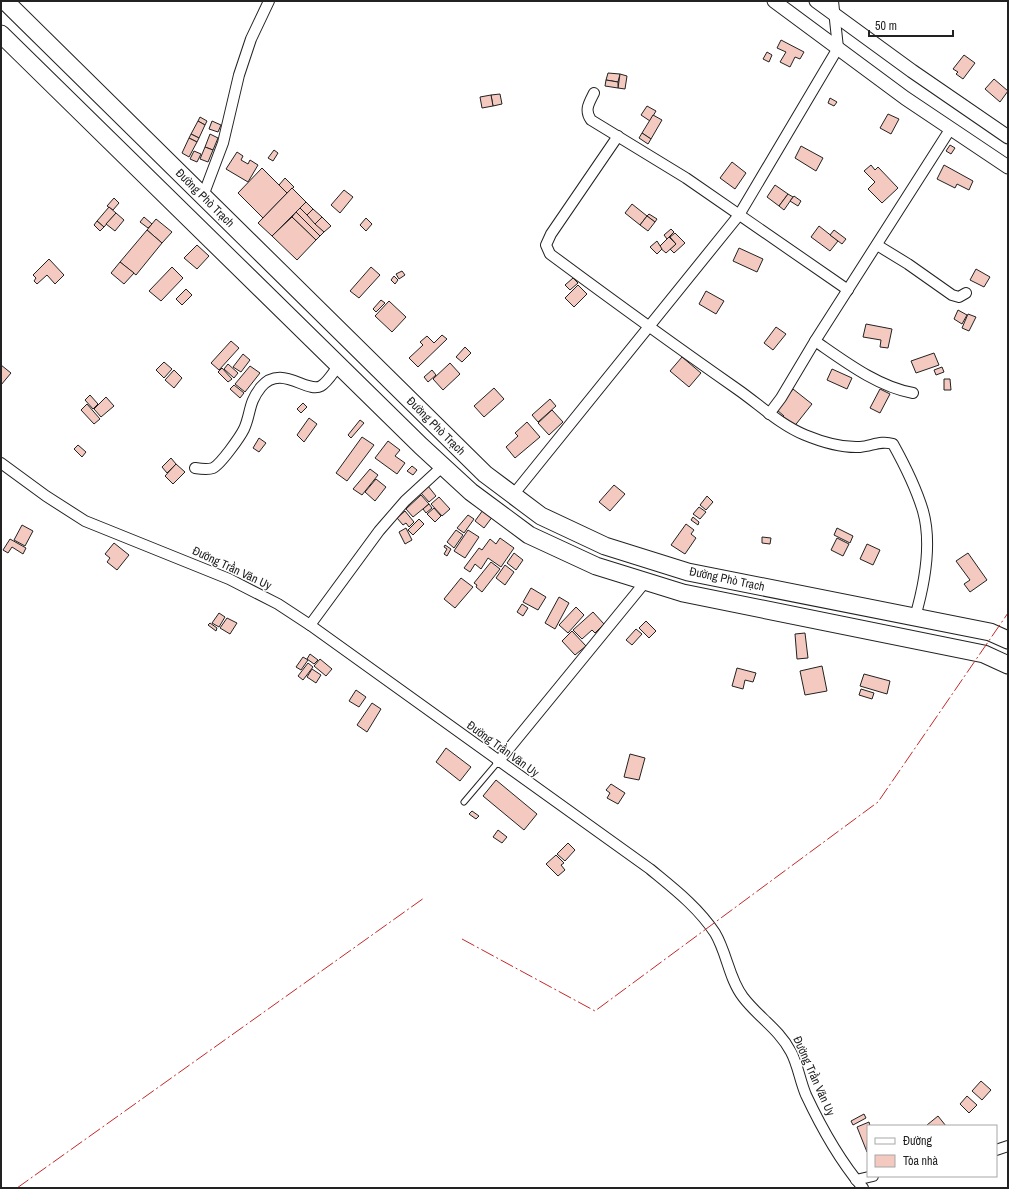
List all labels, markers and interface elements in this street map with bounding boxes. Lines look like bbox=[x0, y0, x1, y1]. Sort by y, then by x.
scale bar bbox=[869, 12, 953, 38]
text: 50 m bbox=[875, 18, 897, 34]
street label: Đường Phò Trạch bbox=[172, 165, 238, 231]
street label: Đường Phò Trạch bbox=[403, 393, 469, 459]
street label: Đường Trần Văn Uy bbox=[190, 543, 274, 593]
street label: Đường Phò Trạch bbox=[688, 563, 766, 595]
street label: Đường Trần Văn Uy bbox=[464, 717, 542, 781]
street label: Đường Trần Văn Uy bbox=[789, 1034, 839, 1118]
legend bbox=[867, 1125, 997, 1177]
text: Đường bbox=[903, 1133, 933, 1149]
text: Tòa nhà bbox=[903, 1153, 939, 1169]

